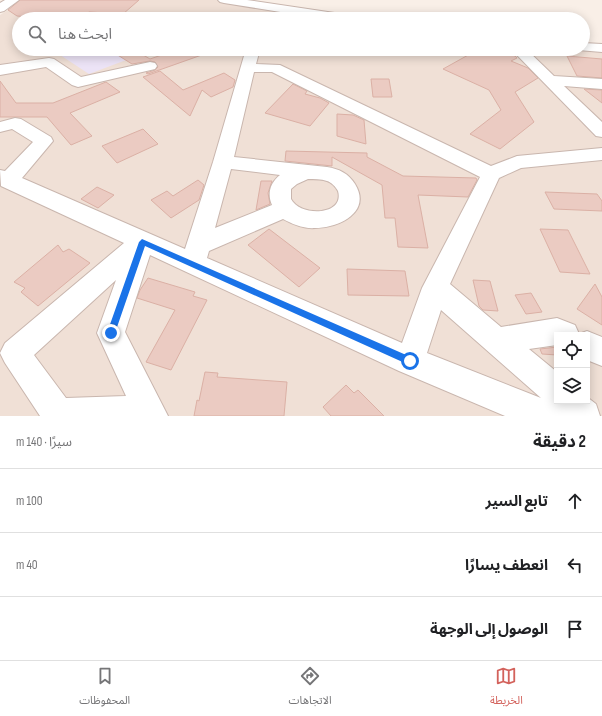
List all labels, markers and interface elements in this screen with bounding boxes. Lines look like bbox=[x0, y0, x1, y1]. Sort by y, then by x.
search box bbox=[12, 12, 590, 56]
icon: search bbox=[26, 23, 48, 45]
text: ابحث هنا bbox=[58, 25, 112, 44]
route end bbox=[102, 324, 120, 342]
map controls bbox=[554, 332, 590, 404]
button: locate bbox=[554, 332, 590, 368]
route start bbox=[401, 352, 419, 370]
button: layers bbox=[554, 368, 590, 404]
text: 2 دقيقة bbox=[533, 432, 586, 452]
text: سيرًا · 140 m bbox=[16, 434, 72, 450]
icon: ahead bbox=[564, 490, 586, 512]
text: تابع السير bbox=[485, 492, 548, 511]
text: 100 m bbox=[16, 493, 43, 509]
icon: left bbox=[564, 554, 586, 576]
text: انعطف يسارًا bbox=[465, 556, 548, 575]
text: 40 m bbox=[16, 557, 38, 573]
icon: arrive bbox=[564, 618, 586, 640]
text: الوصول إلى الوجهة bbox=[430, 620, 548, 639]
tab: المحفوظات bbox=[79, 665, 130, 712]
tab: الاتجاهات bbox=[289, 665, 332, 712]
tab: الخريطة bbox=[490, 665, 523, 712]

